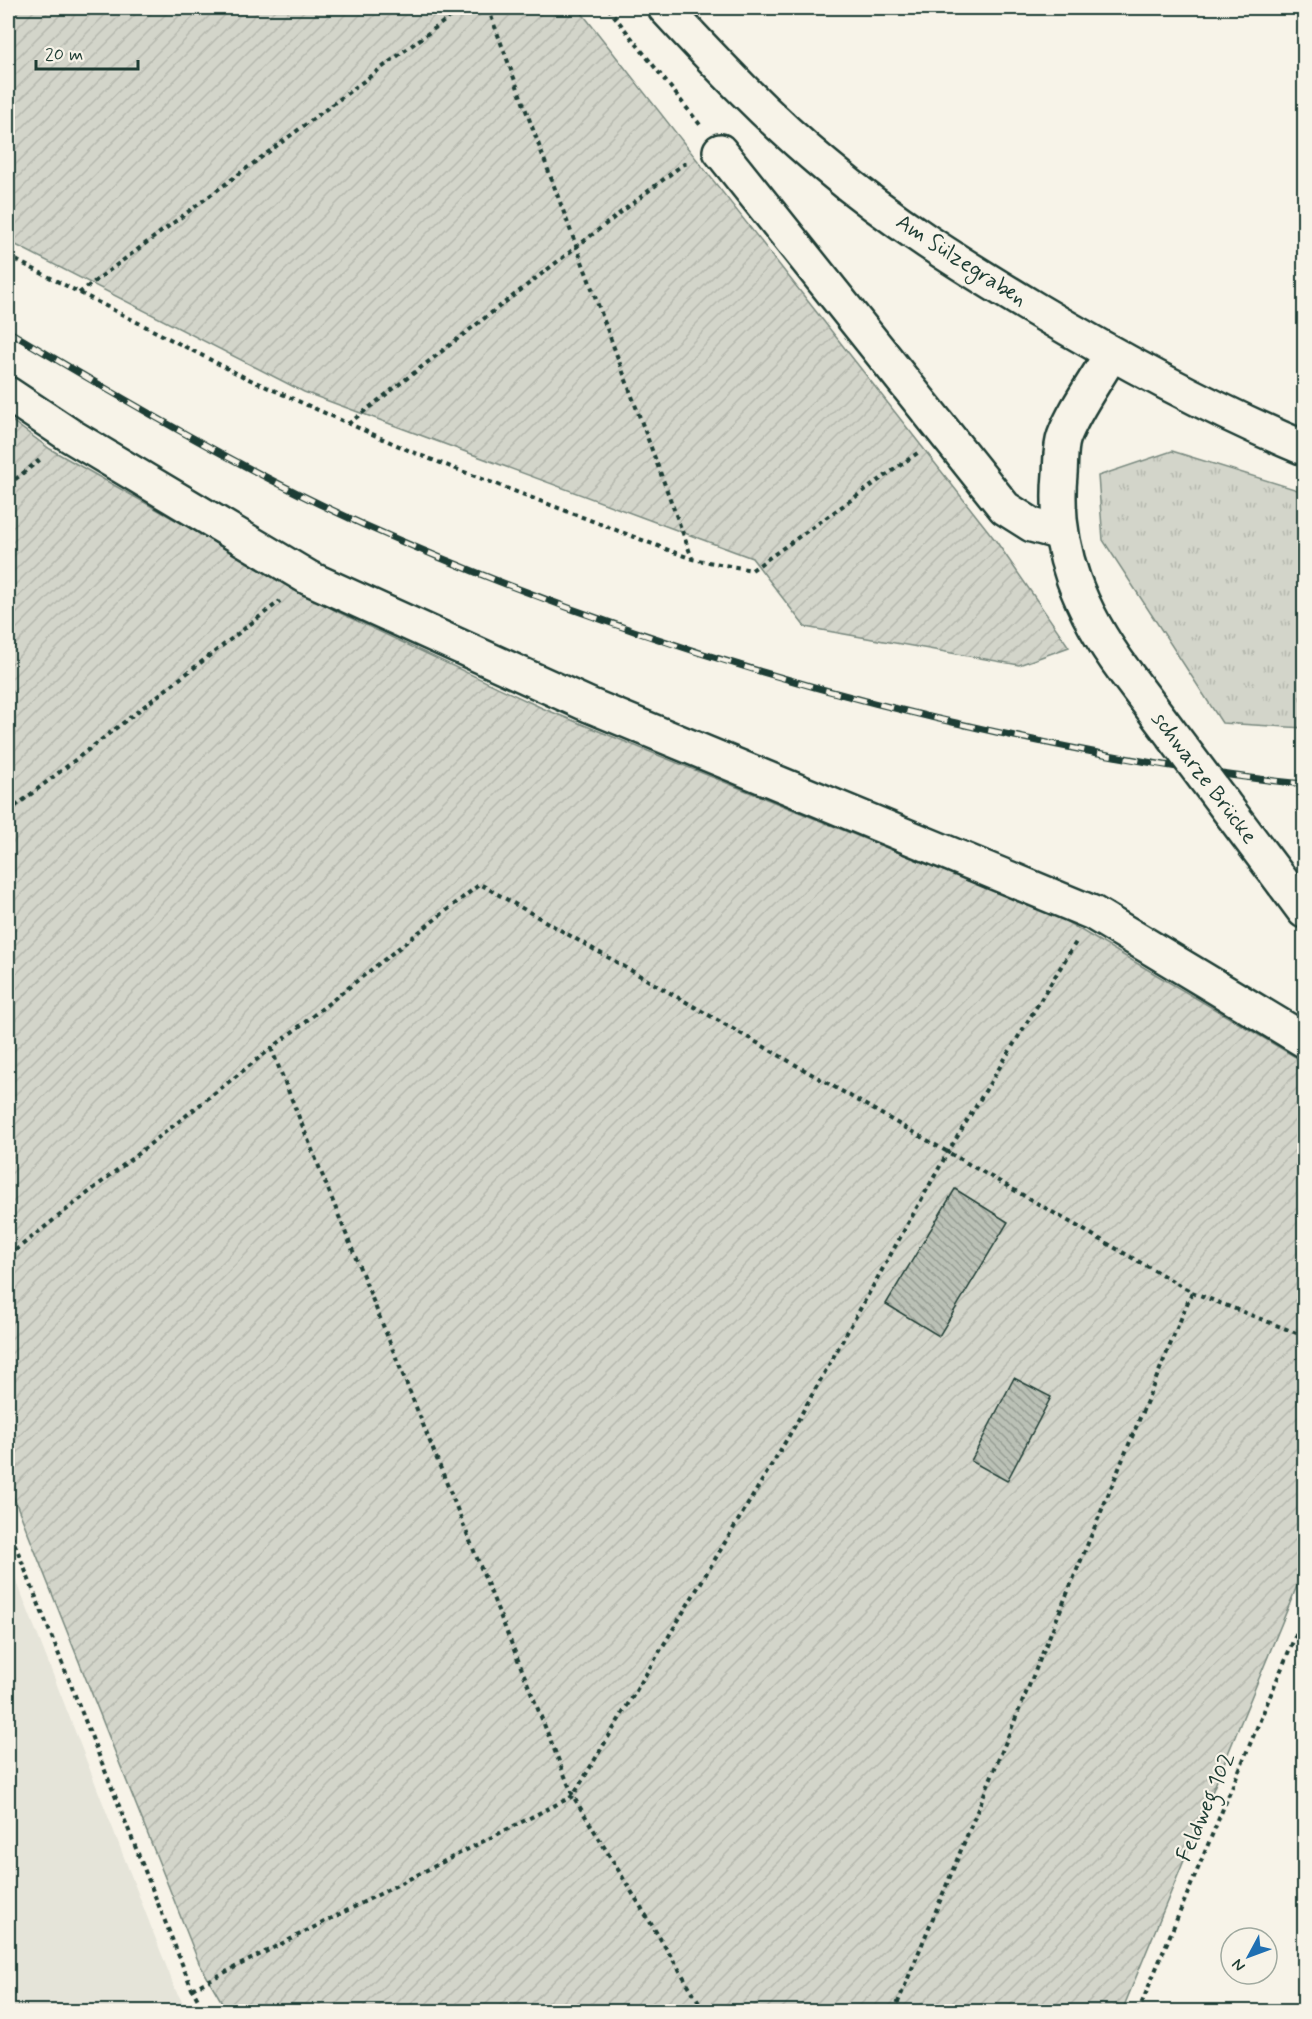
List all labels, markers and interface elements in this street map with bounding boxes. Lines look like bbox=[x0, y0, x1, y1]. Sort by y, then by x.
scale bar bbox=[36, 33, 138, 71]
text: 20 m bbox=[45, 43, 83, 67]
street label: Am Sülzegraben bbox=[889, 208, 1032, 316]
street label: schwarze Brücke bbox=[1145, 706, 1263, 850]
street label: Feldweg 102 bbox=[1170, 1748, 1244, 1867]
north arrow bbox=[1219, 1926, 1279, 1986]
text: N bbox=[1227, 1954, 1250, 1976]

